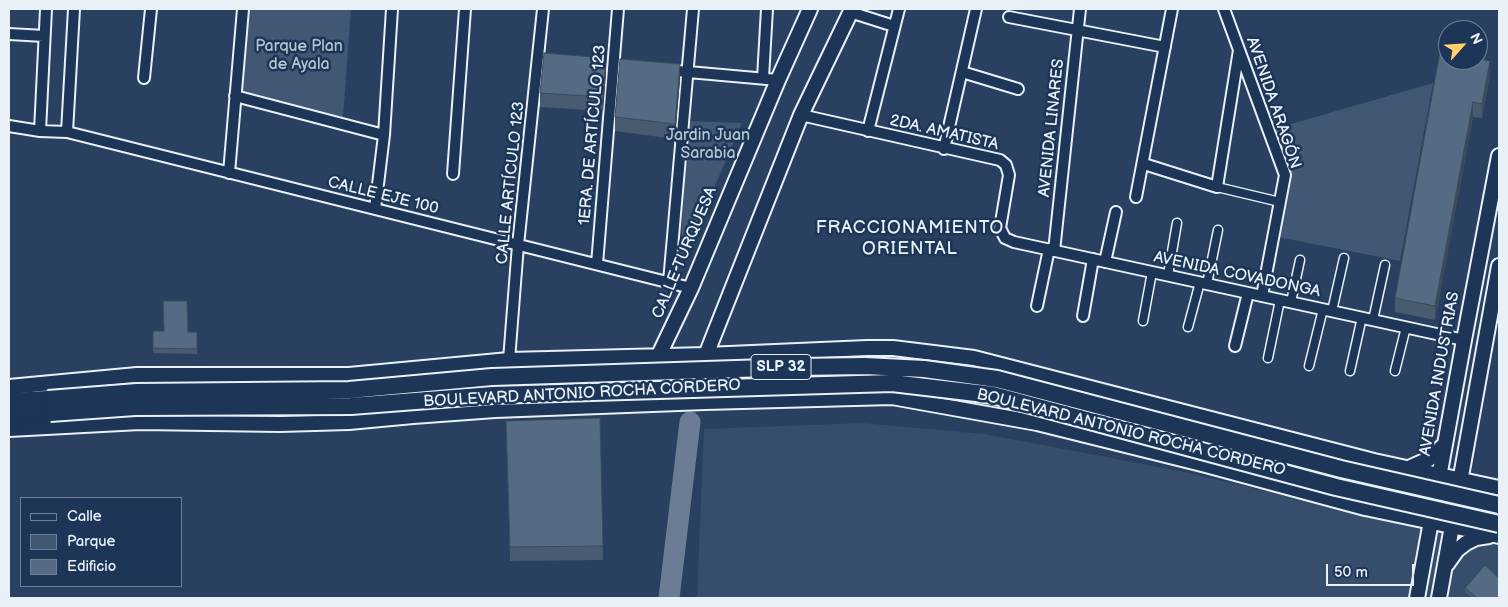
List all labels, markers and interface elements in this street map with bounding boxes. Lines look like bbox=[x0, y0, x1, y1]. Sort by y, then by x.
north arrow bbox=[1438, 20, 1488, 70]
text: N bbox=[1466, 30, 1486, 47]
street label: AVENIDA ARAGÓN bbox=[1241, 35, 1305, 171]
park label: Parque Plan de Ayala bbox=[255, 37, 343, 75]
street label: 1ERA. DE ARTÍCULO 123 bbox=[576, 44, 610, 226]
street label: AVENIDA LINARES bbox=[1035, 58, 1069, 198]
street label: CALLE ARTÍCULO 123 bbox=[493, 101, 529, 265]
street label: 2DA. AMATISTA bbox=[888, 111, 1000, 155]
park label: Jardin Juan Sarabia bbox=[666, 126, 750, 164]
street label: CALLE EJE 100 bbox=[326, 173, 440, 219]
street label: CALLE TURQUESA bbox=[649, 184, 721, 322]
district label: FRACCIONAMIENTO ORIENTAL bbox=[814, 217, 1006, 260]
street label: AVENIDA COVADONGA bbox=[1152, 248, 1322, 302]
street label: AVENIDA INDUSTRIAS bbox=[1416, 290, 1464, 458]
road number: SLP 32 bbox=[751, 354, 811, 380]
street label: BOULEVARD ANTONIO ROCHA CORDERO bbox=[423, 376, 741, 412]
street label: BOULEVARD ANTONIO ROCHA CORDERO bbox=[975, 385, 1287, 481]
legend bbox=[20, 497, 182, 587]
text: Calle bbox=[67, 507, 102, 526]
text: Parque bbox=[67, 532, 115, 551]
scale bar bbox=[1328, 554, 1416, 586]
text: Edificio bbox=[67, 557, 116, 576]
text: 50 m bbox=[1334, 563, 1368, 582]

